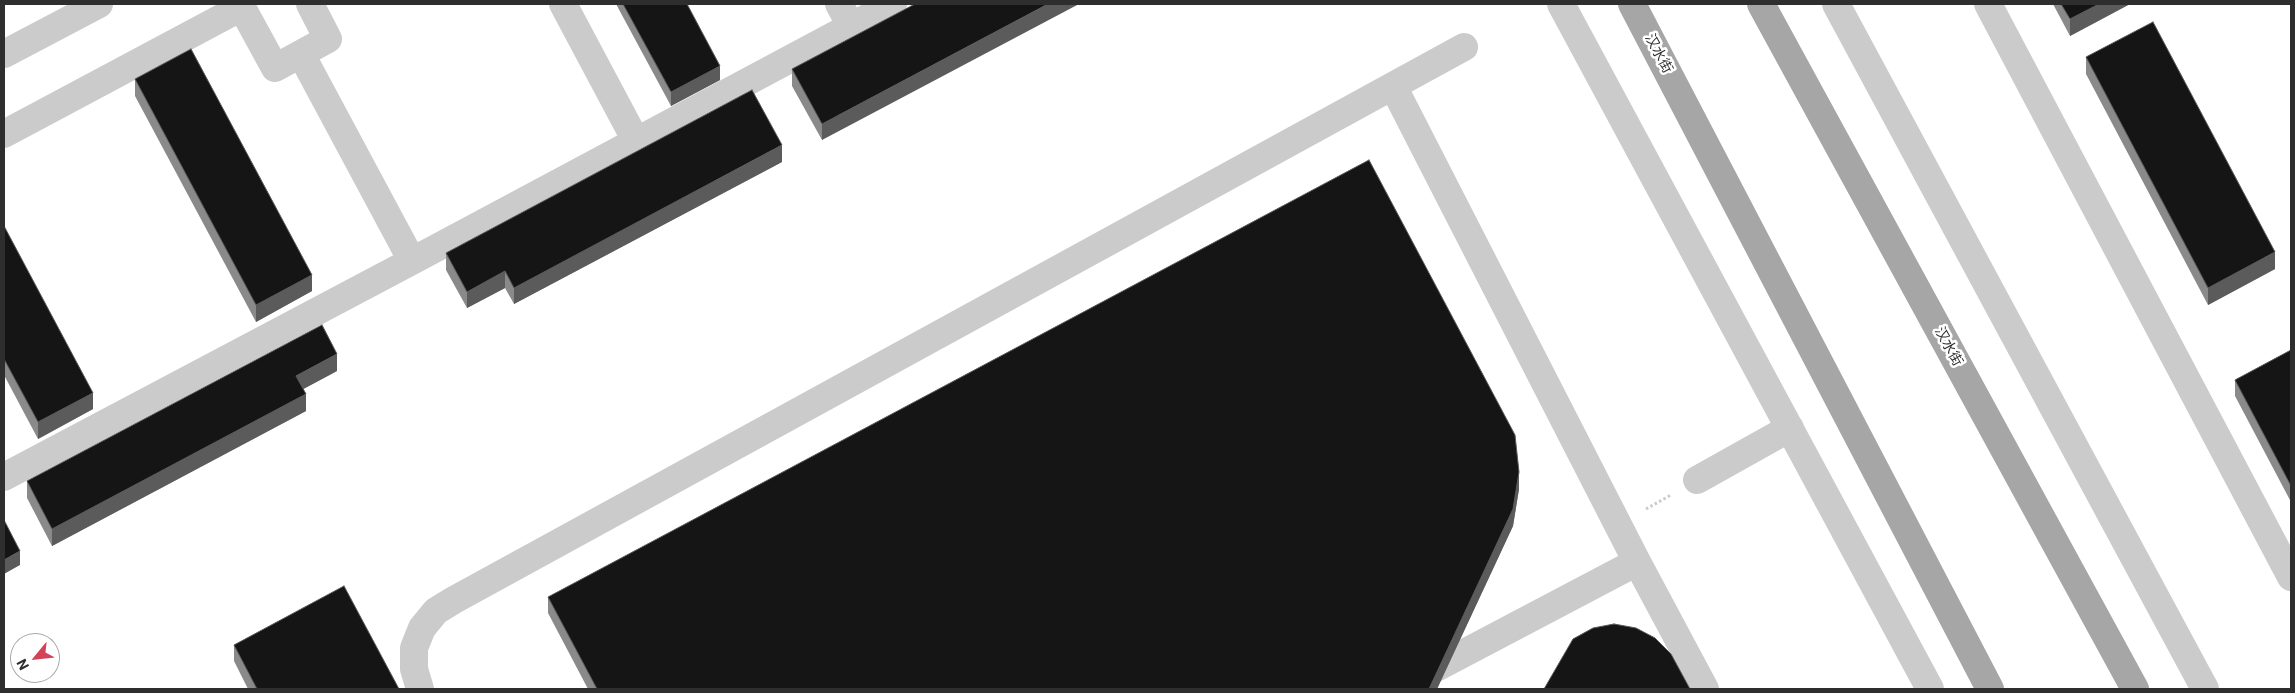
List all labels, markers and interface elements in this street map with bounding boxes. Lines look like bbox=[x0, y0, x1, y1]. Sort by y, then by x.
street label: 汉水街 bbox=[1641, 32, 1675, 76]
street label: 汉水街 bbox=[1930, 325, 1966, 369]
north arrow bbox=[10, 633, 60, 683]
text: N bbox=[13, 656, 32, 673]

